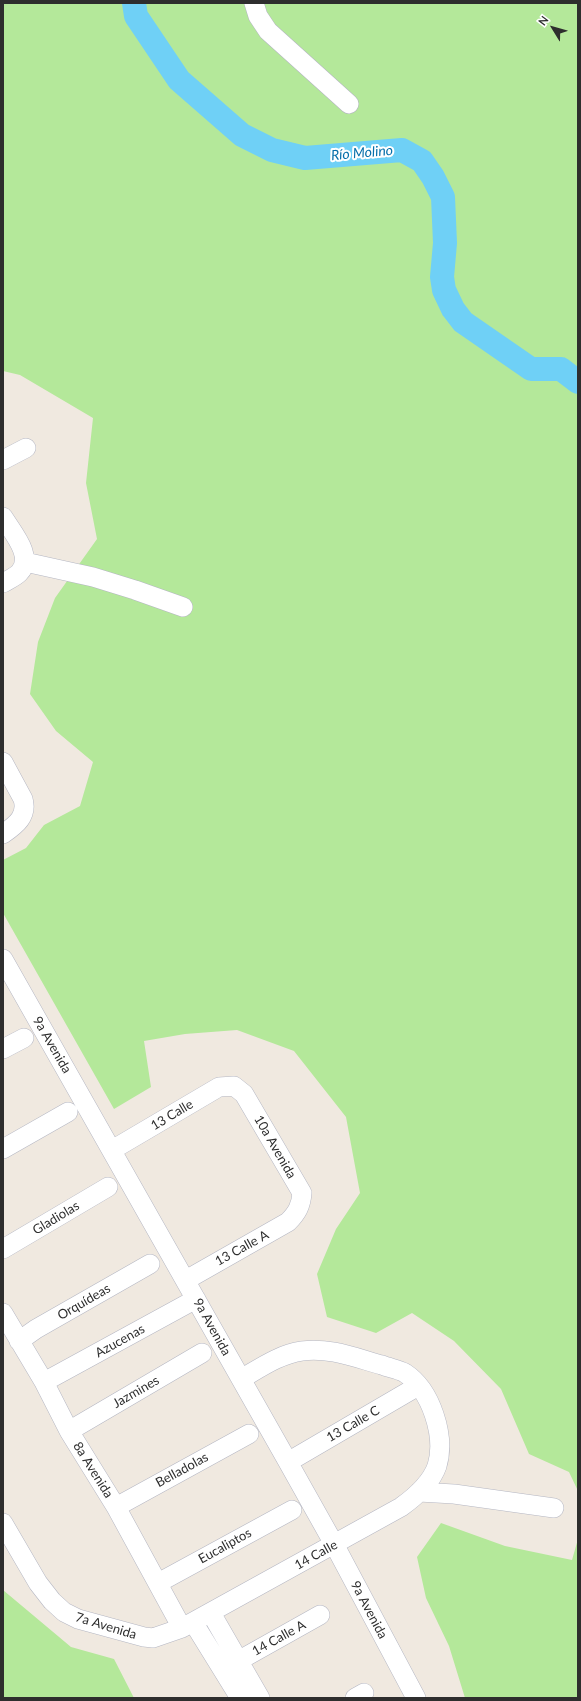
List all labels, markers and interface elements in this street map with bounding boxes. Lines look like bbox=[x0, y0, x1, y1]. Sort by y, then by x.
north arrow bbox=[533, 8, 573, 48]
text: N bbox=[535, 13, 551, 28]
water label: Río Molino bbox=[330, 142, 394, 164]
street label: 9a Avenida bbox=[29, 1014, 75, 1076]
street label: 13 Calle bbox=[148, 1096, 196, 1134]
street label: 10a Avenida bbox=[251, 1113, 299, 1181]
street label: Gladiolas bbox=[30, 1198, 82, 1238]
street label: 13 Calle A bbox=[213, 1227, 271, 1269]
street label: Orquídeas bbox=[55, 1281, 113, 1323]
street label: 9a Avenida bbox=[190, 1296, 234, 1358]
street label: Azucenas bbox=[93, 1321, 147, 1361]
street label: Jazmines bbox=[110, 1372, 162, 1412]
street label: 13 Calle C bbox=[324, 1403, 382, 1445]
street label: 8a Avenida bbox=[70, 1439, 116, 1501]
street label: Belladolas bbox=[153, 1449, 211, 1491]
street label: Eucaliptos bbox=[196, 1525, 254, 1567]
street label: 14 Calle bbox=[292, 1537, 340, 1573]
street label: 9a Avenida bbox=[347, 1578, 391, 1642]
street label: 7a Avenida bbox=[74, 1609, 138, 1643]
street label: 14 Calle A bbox=[250, 1617, 308, 1659]

